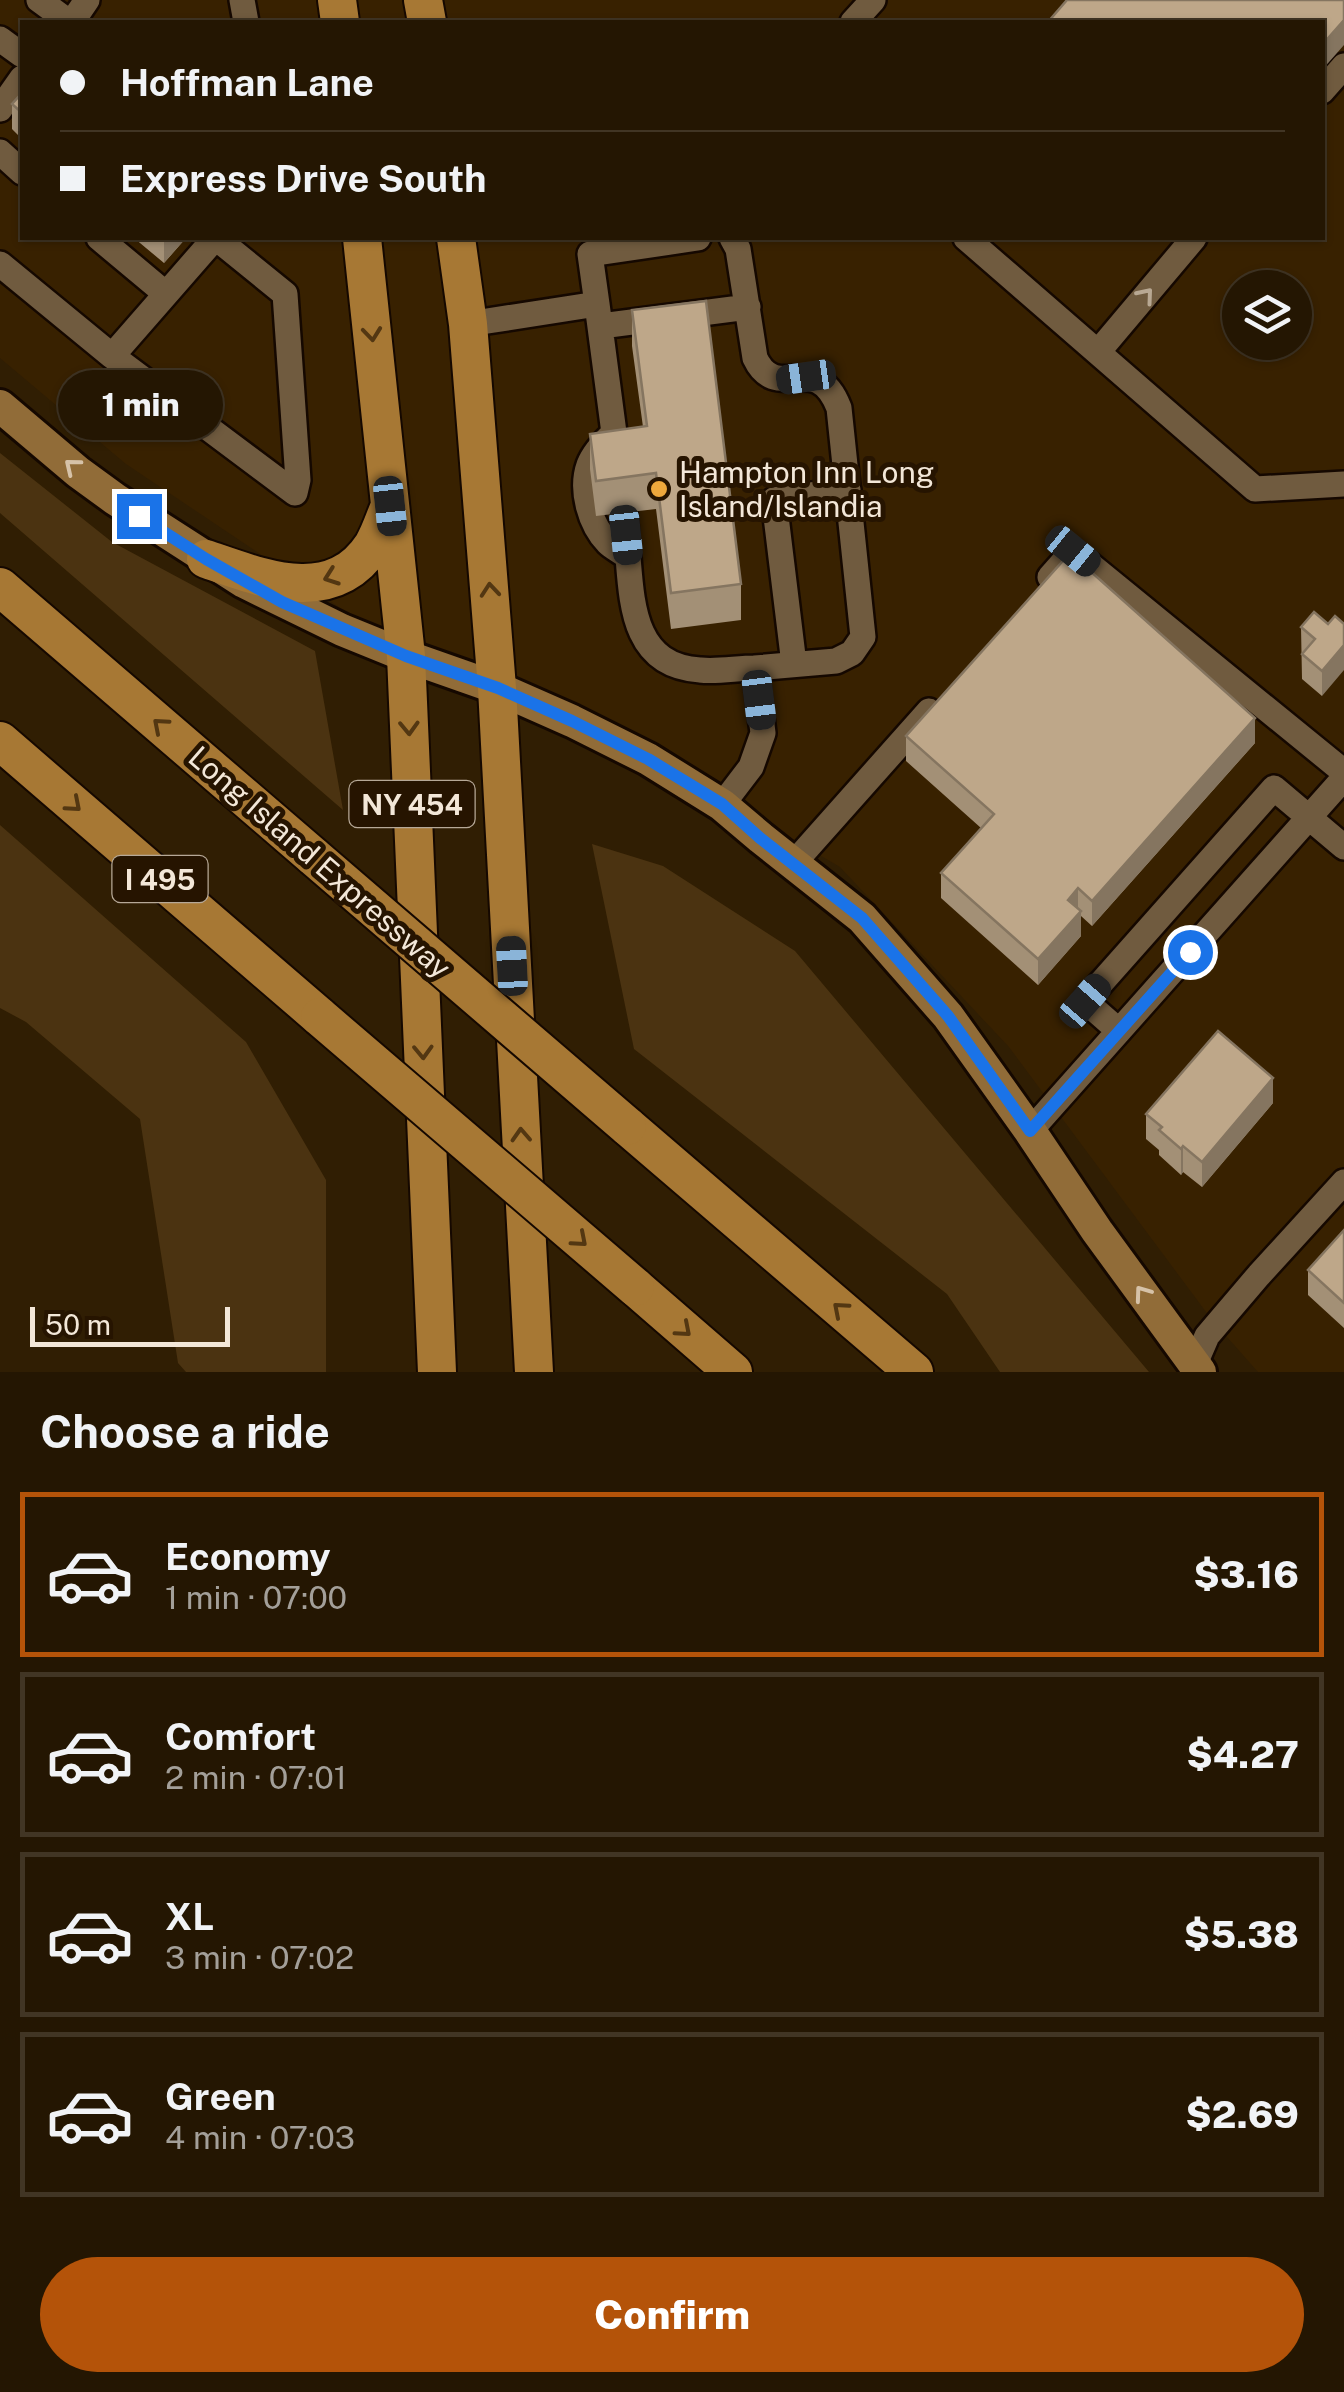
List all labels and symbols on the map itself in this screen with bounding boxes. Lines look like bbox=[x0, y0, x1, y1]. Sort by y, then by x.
one-way arrow bbox=[1134, 288, 1152, 306]
one-way arrow bbox=[361, 327, 382, 343]
car bbox=[774, 358, 838, 396]
callout: 1 min bbox=[56, 371, 222, 441]
place label: Hampton Inn Long Island/Islandia bbox=[679, 454, 935, 524]
one-way arrow bbox=[65, 460, 83, 478]
car bbox=[372, 475, 408, 537]
marker: Hampton Inn Long Island/Islandia bbox=[648, 478, 670, 500]
route end bbox=[117, 494, 162, 539]
car bbox=[608, 504, 644, 566]
car bbox=[1040, 520, 1106, 582]
one-way arrow bbox=[323, 565, 340, 586]
one-way arrow bbox=[479, 582, 501, 598]
car bbox=[740, 668, 778, 732]
one-way arrow bbox=[154, 718, 172, 736]
one-way arrow bbox=[398, 720, 419, 736]
street label: Long Island Expressway bbox=[182, 738, 458, 986]
road number: NY 454 bbox=[350, 781, 474, 827]
one-way arrow bbox=[63, 793, 81, 811]
road number: I 495 bbox=[112, 856, 208, 902]
route start bbox=[1168, 930, 1213, 975]
car bbox=[495, 935, 529, 997]
car bbox=[1054, 969, 1116, 1033]
one-way arrow bbox=[412, 1045, 433, 1061]
one-way arrow bbox=[511, 1126, 532, 1142]
one-way arrow bbox=[568, 1229, 587, 1247]
one-way arrow bbox=[1136, 1286, 1155, 1305]
scale bar bbox=[30, 1302, 230, 1346]
one-way arrow bbox=[834, 1302, 852, 1320]
one-way arrow bbox=[672, 1318, 691, 1336]

